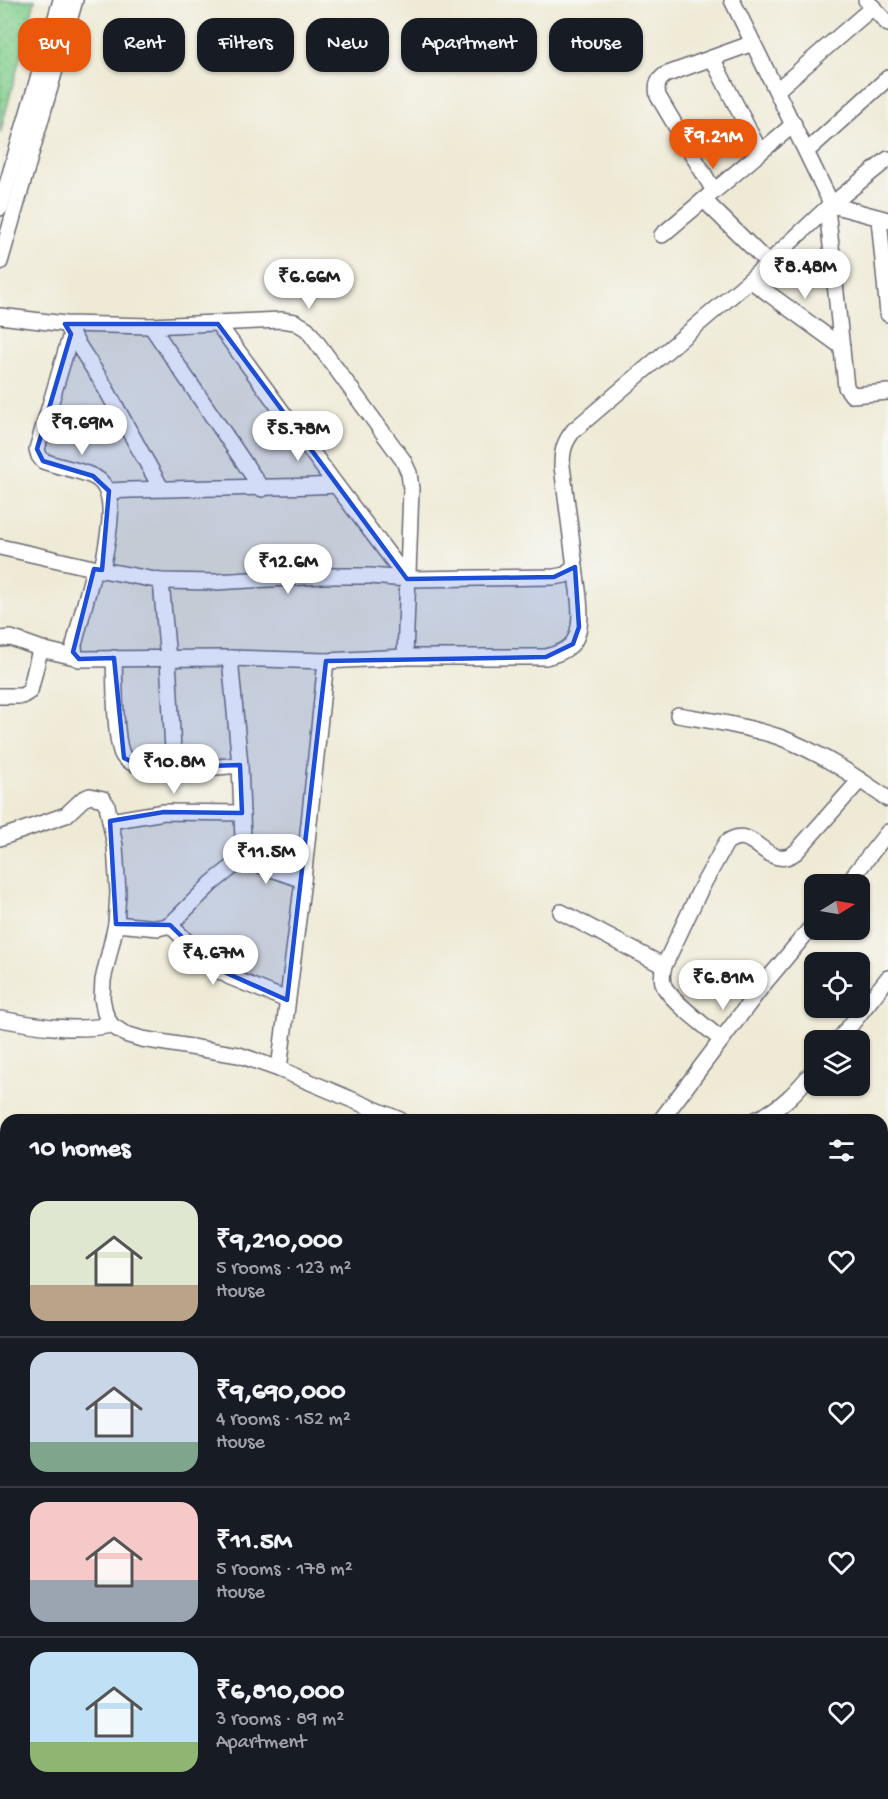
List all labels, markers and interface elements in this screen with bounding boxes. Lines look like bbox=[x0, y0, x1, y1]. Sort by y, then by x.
chip: Buy bbox=[18, 18, 91, 72]
chip: Rent bbox=[103, 18, 185, 72]
chip: Filters bbox=[197, 18, 294, 72]
chip: New bbox=[306, 18, 389, 72]
chip: Apartment bbox=[401, 18, 537, 72]
chip: House bbox=[549, 18, 643, 72]
pin: ₹9.21M bbox=[664, 119, 762, 170]
text: ₹9.21M bbox=[683, 127, 743, 150]
pin: ₹8.48M bbox=[756, 249, 854, 300]
text: ₹8.48M bbox=[774, 257, 836, 280]
pin: ₹6.66M bbox=[260, 259, 358, 310]
text: ₹6.66M bbox=[278, 267, 340, 290]
pin: ₹9.69M bbox=[33, 405, 131, 456]
pin: ₹5.78M bbox=[249, 411, 347, 462]
text: ₹9.69M bbox=[51, 413, 113, 436]
text: ₹5.78M bbox=[266, 419, 330, 442]
pin: ₹12.6M bbox=[239, 544, 337, 595]
text: ₹12.6M bbox=[258, 552, 318, 575]
pin: ₹10.8M bbox=[125, 744, 223, 795]
text: ₹10.8M bbox=[143, 752, 205, 775]
pin: ₹11.5M bbox=[217, 834, 315, 885]
text: ₹11.5M bbox=[237, 842, 295, 865]
north arrow bbox=[804, 874, 870, 940]
map controls bbox=[804, 874, 870, 1096]
pin: ₹4.67M bbox=[164, 935, 262, 986]
text: ₹4.67M bbox=[182, 943, 244, 966]
button: locate bbox=[804, 952, 870, 1018]
pin: ₹6.81M bbox=[674, 960, 772, 1011]
text: ₹6.81M bbox=[693, 968, 753, 991]
button: layers bbox=[804, 1030, 870, 1096]
icon: filters bbox=[825, 1134, 858, 1167]
text: 10 homes bbox=[30, 1135, 130, 1166]
icon: home bbox=[78, 1225, 150, 1297]
text: ₹9,210,000 bbox=[216, 1227, 343, 1258]
icon: heart bbox=[825, 1245, 858, 1278]
text: 5 rooms · 123 m² bbox=[216, 1258, 352, 1281]
text: House bbox=[216, 1281, 265, 1304]
icon: home bbox=[78, 1376, 150, 1448]
text: ₹9,690,000 bbox=[216, 1378, 346, 1409]
icon: heart bbox=[825, 1396, 858, 1429]
text: 4 rooms · 152 m² bbox=[216, 1409, 351, 1432]
text: House bbox=[216, 1432, 265, 1455]
icon: home bbox=[78, 1526, 150, 1598]
text: ₹11.5M bbox=[216, 1528, 292, 1559]
icon: heart bbox=[825, 1546, 858, 1579]
text: 5 rooms · 178 m² bbox=[216, 1559, 353, 1582]
text: House bbox=[216, 1582, 265, 1605]
icon: home bbox=[78, 1676, 150, 1748]
text: ₹6,810,000 bbox=[216, 1678, 344, 1709]
icon: heart bbox=[825, 1696, 858, 1729]
text: 3 rooms · 89 m² bbox=[216, 1709, 344, 1732]
text: Apartment bbox=[216, 1732, 306, 1755]

